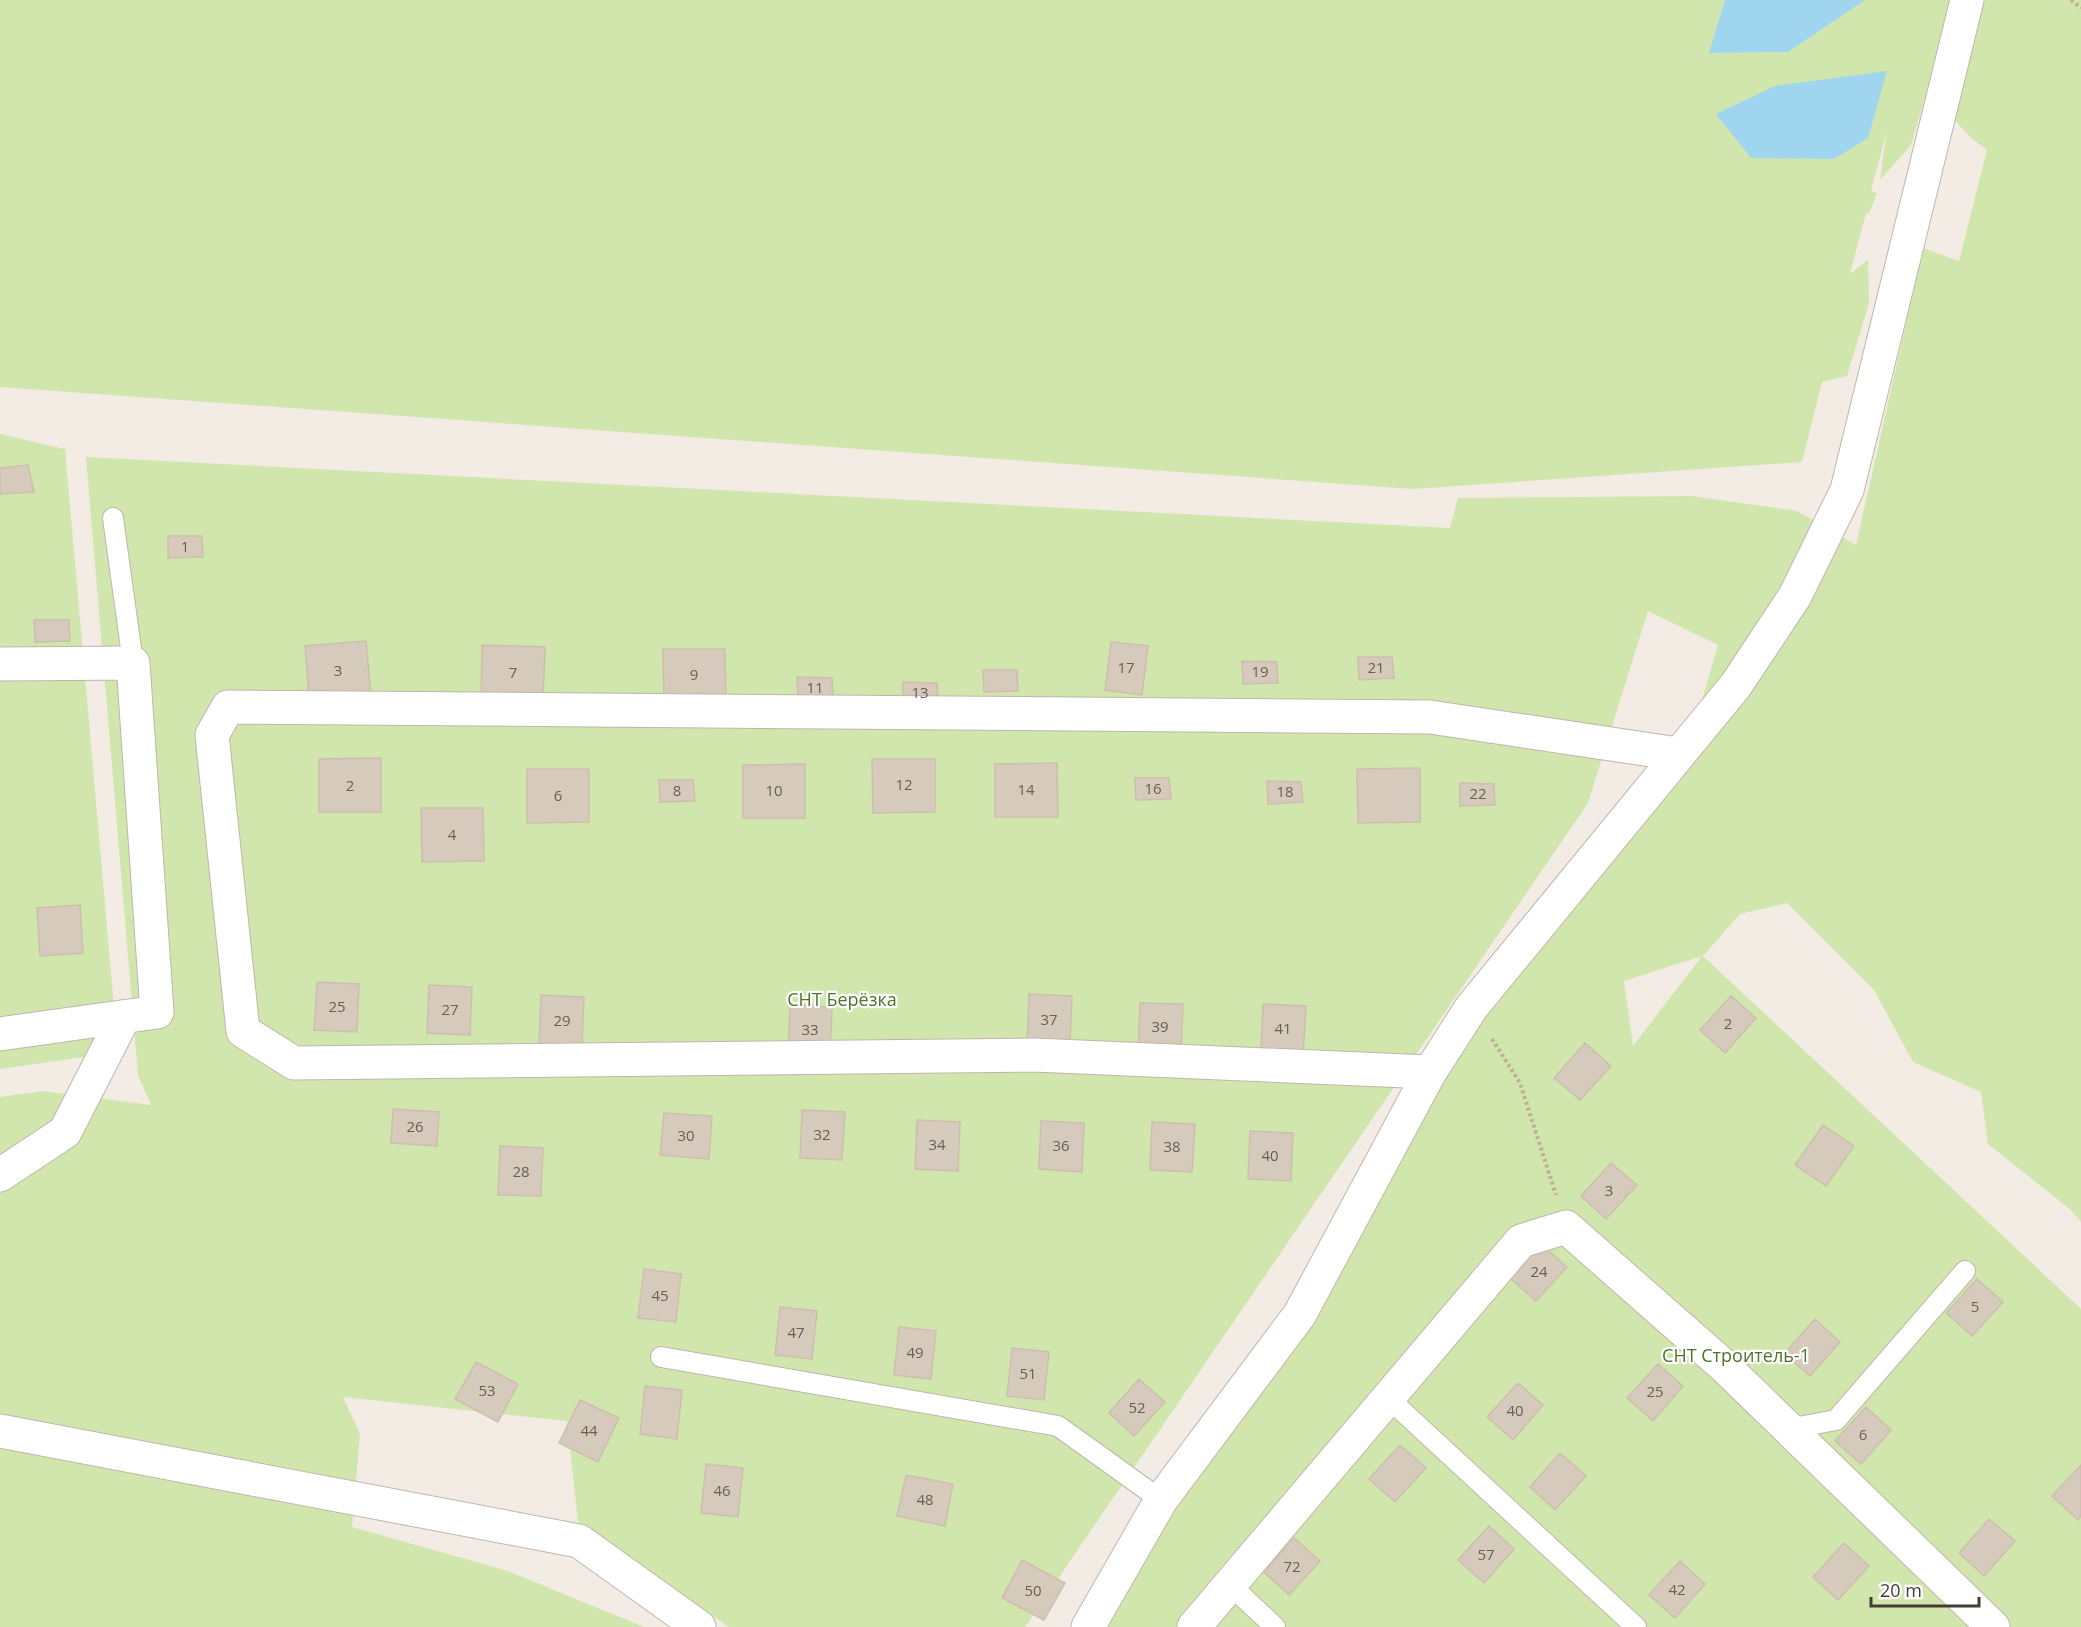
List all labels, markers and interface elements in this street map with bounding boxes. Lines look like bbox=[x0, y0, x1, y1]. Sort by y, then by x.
house number: 1 bbox=[181, 536, 189, 556]
house number: 17 bbox=[1117, 657, 1135, 677]
house number: 21 bbox=[1367, 657, 1385, 677]
house number: 3 bbox=[334, 660, 342, 680]
house number: 19 bbox=[1251, 661, 1269, 681]
house number: 7 bbox=[509, 662, 517, 682]
house number: 9 bbox=[690, 664, 698, 684]
house number: 11 bbox=[806, 677, 824, 697]
house number: 13 bbox=[911, 682, 929, 702]
house number: 12 bbox=[895, 774, 913, 794]
house number: 2 bbox=[346, 775, 354, 795]
house number: 16 bbox=[1144, 778, 1162, 798]
house number: 14 bbox=[1017, 779, 1035, 799]
house number: 8 bbox=[673, 780, 681, 800]
house number: 10 bbox=[765, 780, 783, 800]
house number: 18 bbox=[1276, 781, 1294, 801]
house number: 22 bbox=[1469, 783, 1487, 803]
house number: 6 bbox=[554, 785, 562, 805]
house number: 4 bbox=[448, 824, 457, 844]
park label: СНТ Берёзка bbox=[787, 987, 897, 1011]
house number: 25 bbox=[328, 996, 346, 1016]
house number: 27 bbox=[441, 999, 459, 1019]
house number: 37 bbox=[1040, 1009, 1058, 1029]
house number: 29 bbox=[553, 1010, 571, 1030]
house number: 2 bbox=[1724, 1013, 1732, 1033]
house number: 39 bbox=[1151, 1016, 1169, 1036]
house number: 41 bbox=[1274, 1018, 1292, 1038]
house number: 33 bbox=[801, 1019, 819, 1039]
house number: 26 bbox=[406, 1116, 424, 1136]
house number: 32 bbox=[813, 1124, 831, 1144]
house number: 30 bbox=[677, 1125, 695, 1145]
house number: 34 bbox=[928, 1134, 946, 1154]
house number: 36 bbox=[1052, 1135, 1070, 1155]
house number: 38 bbox=[1163, 1136, 1181, 1156]
house number: 40 bbox=[1261, 1145, 1279, 1165]
house number: 28 bbox=[512, 1161, 530, 1181]
house number: 3 bbox=[1605, 1180, 1613, 1200]
house number: 24 bbox=[1530, 1261, 1548, 1281]
house number: 45 bbox=[651, 1285, 669, 1305]
house number: 5 bbox=[1971, 1296, 1979, 1316]
house number: 47 bbox=[787, 1322, 805, 1342]
house number: 49 bbox=[906, 1342, 924, 1362]
park label: СНТ Строитель-1 bbox=[1662, 1343, 1810, 1367]
house number: 51 bbox=[1019, 1363, 1037, 1383]
house number: 53 bbox=[478, 1380, 496, 1400]
house number: 25 bbox=[1646, 1381, 1664, 1401]
house number: 52 bbox=[1128, 1397, 1146, 1417]
house number: 40 bbox=[1506, 1400, 1524, 1420]
house number: 44 bbox=[580, 1420, 598, 1440]
house number: 6 bbox=[1859, 1424, 1867, 1444]
house number: 46 bbox=[713, 1480, 731, 1500]
house number: 48 bbox=[916, 1489, 934, 1509]
house number: 57 bbox=[1477, 1544, 1495, 1564]
house number: 72 bbox=[1283, 1556, 1301, 1576]
scale bar bbox=[1871, 1570, 1979, 1608]
text: 20 m bbox=[1880, 1578, 1922, 1602]
house number: 42 bbox=[1668, 1579, 1686, 1599]
house number: 50 bbox=[1024, 1580, 1042, 1600]

